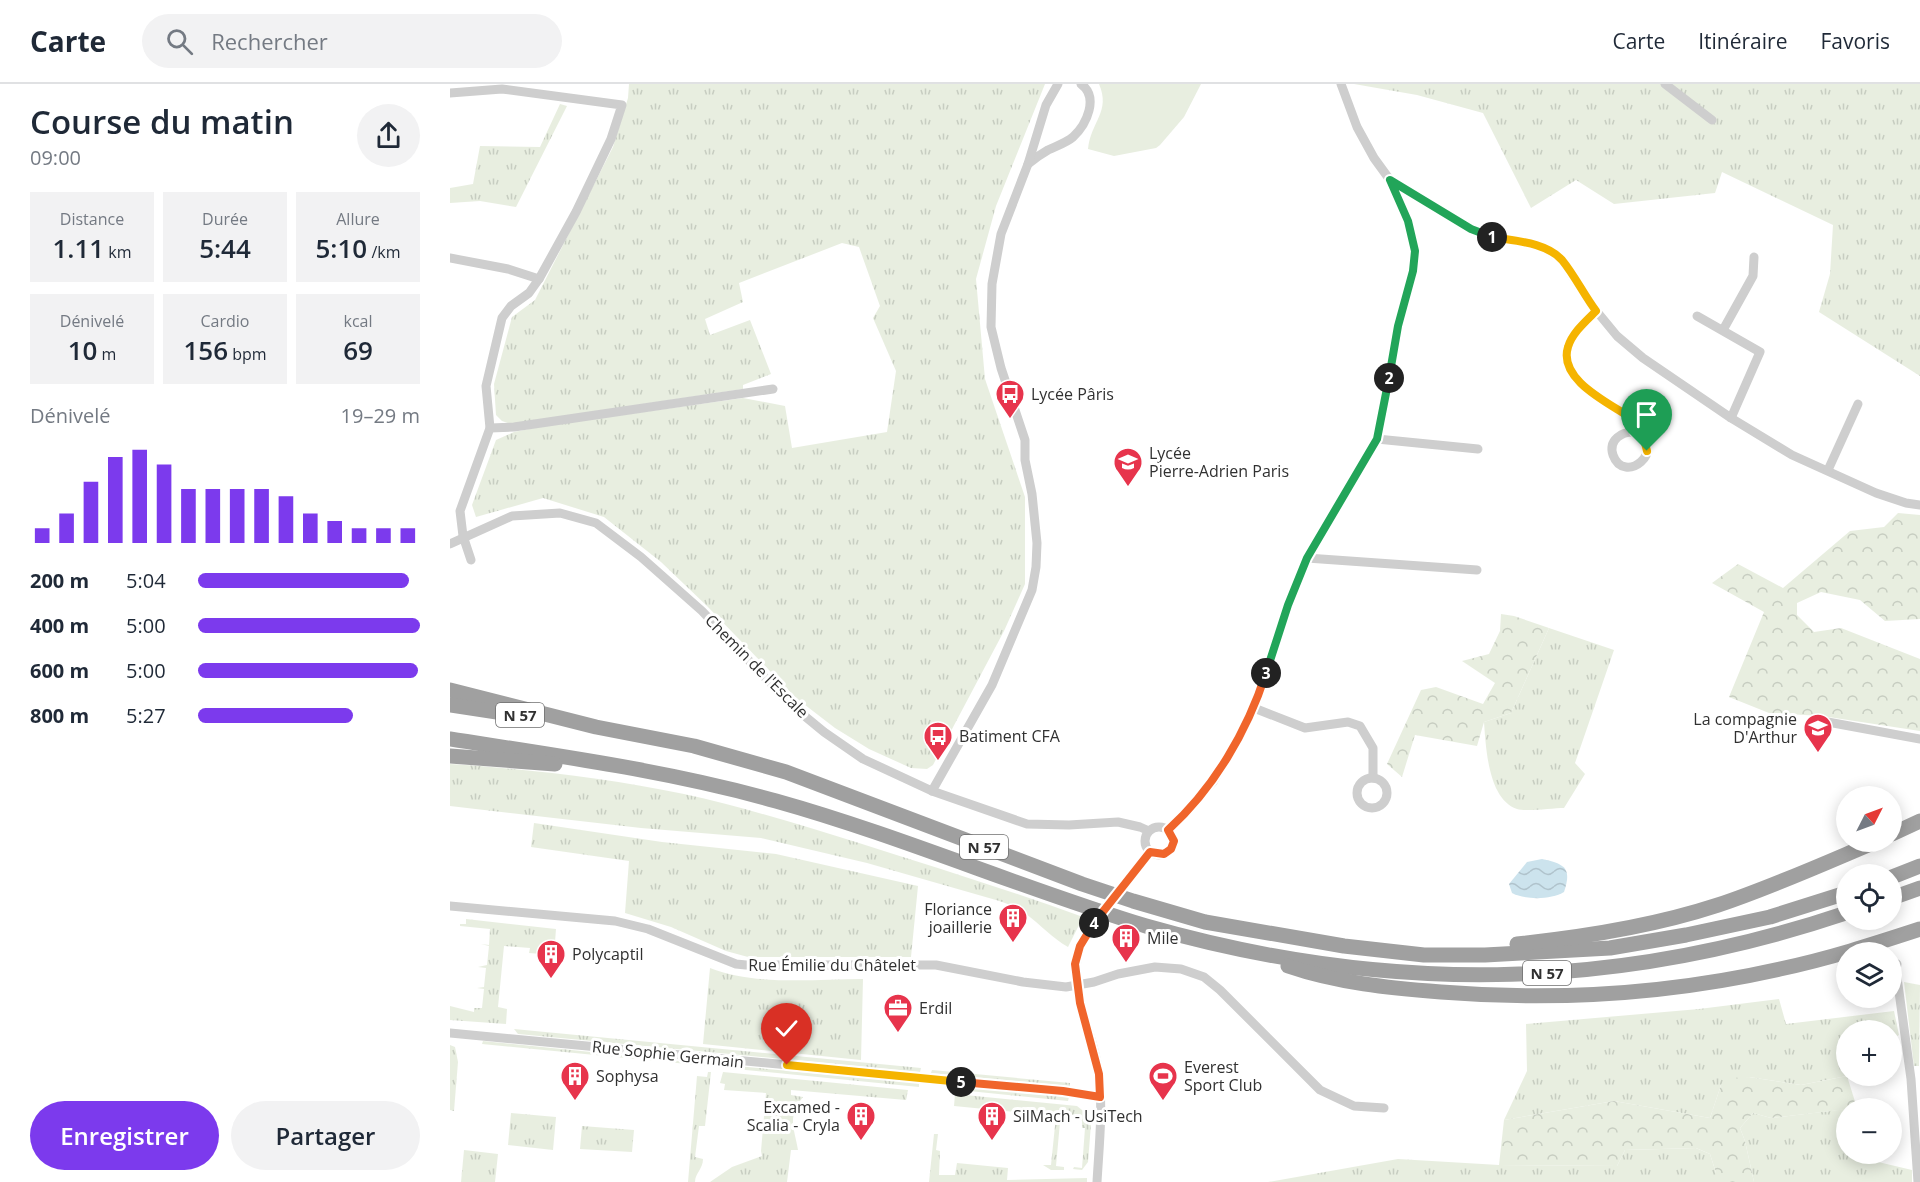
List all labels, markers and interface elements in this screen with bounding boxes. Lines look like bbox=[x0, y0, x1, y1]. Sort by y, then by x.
search box bbox=[142, 14, 562, 68]
text: Carte bbox=[30, 22, 106, 60]
icon: search bbox=[163, 25, 196, 58]
text: Rechercher bbox=[211, 26, 328, 56]
text: Carte bbox=[1612, 27, 1665, 55]
text: Itinéraire bbox=[1698, 27, 1787, 55]
text: Favoris bbox=[1820, 27, 1890, 55]
text: Course du matin bbox=[30, 99, 294, 144]
button: share bbox=[357, 104, 420, 167]
text: 09:00 bbox=[30, 144, 81, 171]
text: Distance bbox=[60, 208, 124, 230]
text: Durée bbox=[202, 208, 248, 230]
text: Allure bbox=[336, 208, 380, 230]
pin: 1 bbox=[1477, 222, 1507, 252]
text: 1 bbox=[1487, 226, 1497, 248]
text: 1.11 bbox=[52, 230, 104, 266]
text: 5:44 bbox=[199, 230, 251, 266]
text: 5:10 bbox=[316, 230, 367, 266]
text: km bbox=[104, 241, 132, 263]
text: /km bbox=[367, 241, 400, 263]
text: Dénivelé bbox=[60, 310, 124, 332]
text: Cardio bbox=[201, 310, 249, 332]
text: kcal bbox=[344, 310, 373, 332]
text: 10 bbox=[68, 332, 97, 368]
text: 156 bbox=[183, 332, 228, 368]
text: 69 bbox=[343, 332, 373, 368]
text: m bbox=[97, 343, 116, 365]
text: bpm bbox=[228, 343, 267, 365]
pin: 2 bbox=[1374, 363, 1404, 393]
text: 2 bbox=[1384, 367, 1394, 389]
bus stop icon: Lycée Pâris bbox=[994, 378, 1026, 420]
place label: Lycée Pâris bbox=[1031, 383, 1114, 405]
pin bbox=[1621, 389, 1672, 451]
icon: arrive bbox=[1630, 398, 1663, 431]
text: Dénivelé bbox=[30, 402, 111, 429]
text: 19–29 m bbox=[341, 402, 420, 429]
place label: Lycée Pierre-Adrien Paris bbox=[1149, 442, 1289, 482]
school or university icon: Lycée Pierre-Adrien Paris bbox=[1112, 446, 1144, 488]
text: 200 m bbox=[30, 567, 89, 594]
text: 5:04 bbox=[126, 567, 166, 594]
street label: Chemin de l'Escale bbox=[700, 609, 814, 723]
text: 400 m bbox=[30, 612, 89, 639]
text: 5:00 bbox=[126, 612, 166, 639]
text: 600 m bbox=[30, 657, 89, 684]
text: 5:00 bbox=[126, 657, 166, 684]
pin: 3 bbox=[1251, 658, 1281, 688]
text: 3 bbox=[1261, 662, 1271, 684]
text: 800 m bbox=[30, 702, 89, 729]
text: 5:27 bbox=[126, 702, 166, 729]
road number: N 57 bbox=[496, 703, 544, 727]
place label: La compagnie D'Arthur bbox=[1693, 708, 1797, 748]
school or university icon: La compagnie D'Arthur bbox=[1802, 712, 1834, 754]
bus stop icon: Batiment CFA bbox=[922, 720, 954, 762]
place label: Batiment CFA bbox=[959, 725, 1061, 747]
north arrow bbox=[1836, 786, 1902, 852]
map controls bbox=[1836, 786, 1902, 1164]
road number: N 57 bbox=[960, 835, 1008, 859]
button: locate bbox=[1836, 864, 1902, 930]
place label: Floriance joaillerie bbox=[924, 898, 992, 938]
building icon: Floriance joaillerie bbox=[997, 902, 1029, 944]
pin: 4 bbox=[1079, 908, 1109, 938]
text: 4 bbox=[1089, 912, 1099, 934]
building icon: Mile bbox=[1110, 922, 1142, 964]
place label: Mile bbox=[1147, 927, 1178, 949]
building icon: Polycaptil bbox=[535, 938, 567, 980]
button: layers bbox=[1836, 942, 1902, 1008]
place label: Polycaptil bbox=[572, 943, 643, 965]
street label: Rue Émilie du Châtelet bbox=[748, 954, 916, 976]
road number: N 57 bbox=[1523, 961, 1571, 985]
office icon: Erdil bbox=[882, 992, 914, 1034]
place label: Erdil bbox=[919, 997, 952, 1019]
pin bbox=[761, 1003, 812, 1065]
icon: check bbox=[770, 1012, 803, 1045]
button: + bbox=[1836, 1020, 1902, 1086]
street label: Rue Sophie Germain bbox=[591, 1035, 745, 1073]
place label: Everest Sport Club bbox=[1184, 1056, 1262, 1096]
building icon: Sophysa bbox=[559, 1060, 591, 1102]
sports icon: Everest Sport Club bbox=[1147, 1060, 1179, 1102]
place label: Sophysa bbox=[596, 1065, 659, 1087]
pin: 5 bbox=[946, 1067, 976, 1097]
text: 5 bbox=[956, 1071, 966, 1093]
place label: Excamed - Scalia - Cryla bbox=[747, 1096, 840, 1136]
button: − bbox=[1836, 1098, 1902, 1164]
building icon: Excamed - Scalia - Cryla bbox=[845, 1100, 877, 1142]
building icon: SilMach - UsiTech bbox=[976, 1100, 1008, 1142]
button: Enregistrer bbox=[30, 1101, 219, 1170]
button: Partager bbox=[231, 1101, 420, 1170]
place label: SilMach - UsiTech bbox=[1013, 1105, 1143, 1127]

